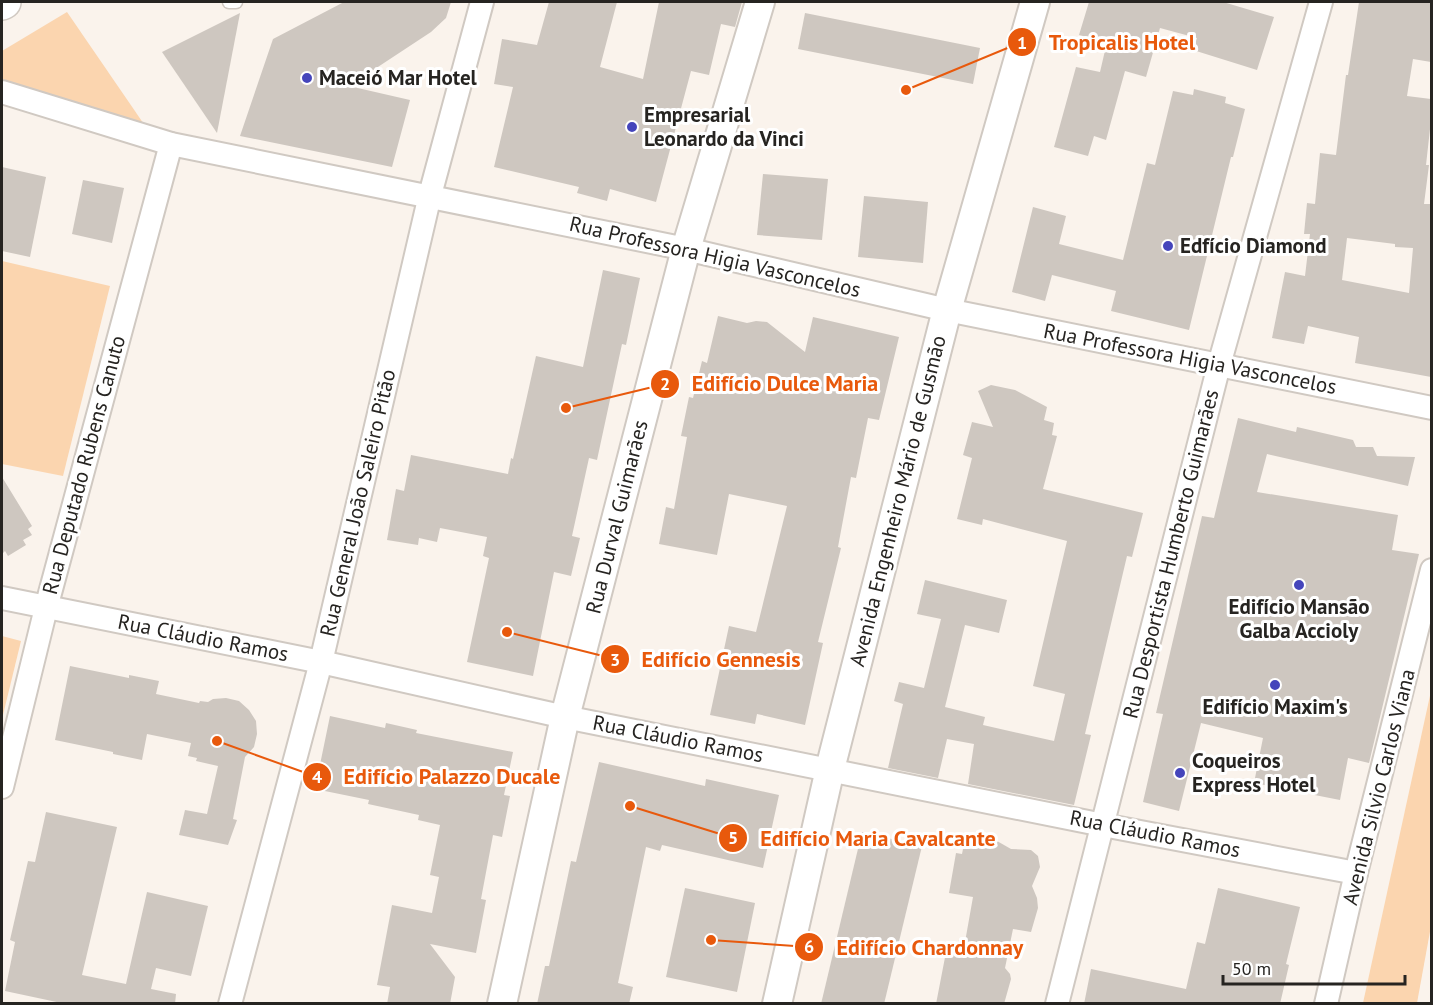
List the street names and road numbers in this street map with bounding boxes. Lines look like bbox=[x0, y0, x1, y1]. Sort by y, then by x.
street label: Rua Professora Higia Vasconcelos bbox=[567, 210, 863, 303]
street label: Rua Professora Higia Vasconcelos bbox=[1041, 317, 1339, 400]
street label: Rua Deputado Rubens Canuto bbox=[36, 332, 131, 597]
street label: Avenida Engenheiro Mário de Gusmão bbox=[843, 332, 952, 669]
street label: Rua General João Saleiro Pitão bbox=[314, 367, 401, 639]
street label: Rua Desportista Humberto Guimarães bbox=[1116, 386, 1225, 721]
street label: Rua Durval Guimarães bbox=[579, 417, 654, 616]
street label: Rua Cláudio Ramos bbox=[116, 608, 291, 667]
street label: Avenida Silvio Carlos Viana bbox=[1336, 666, 1421, 908]
street label: Rua Cláudio Ramos bbox=[591, 709, 766, 768]
street label: Rua Cláudio Ramos bbox=[1068, 804, 1243, 863]

